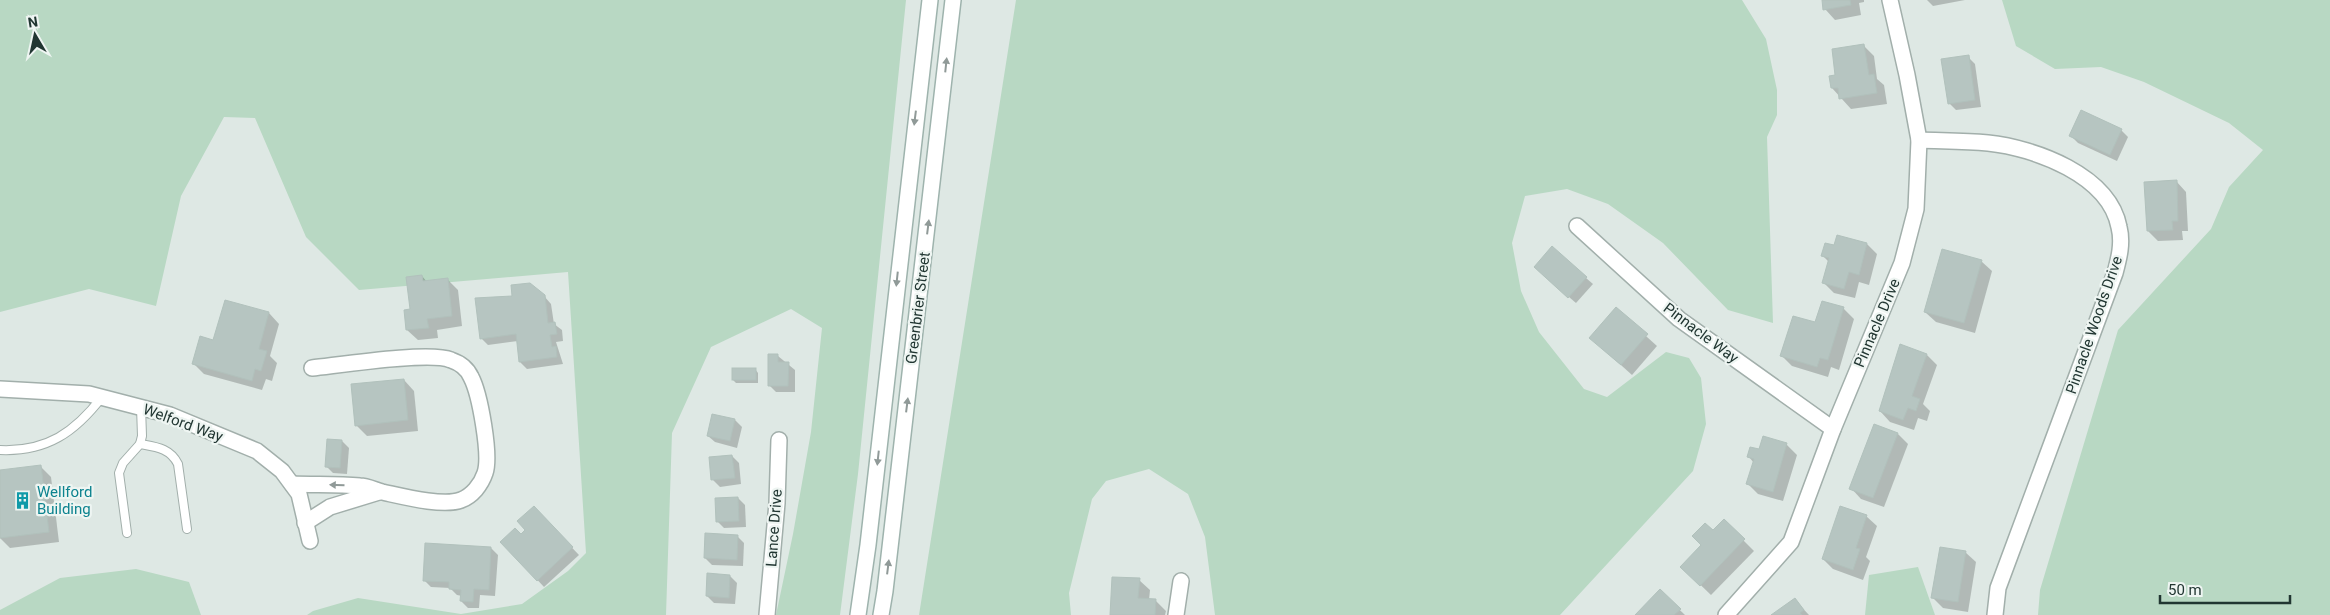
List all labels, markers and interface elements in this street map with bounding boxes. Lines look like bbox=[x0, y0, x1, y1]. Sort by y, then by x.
north arrow bbox=[10, 10, 60, 60]
text: N bbox=[27, 13, 39, 31]
one-way arrow bbox=[942, 57, 950, 73]
one-way arrow bbox=[911, 110, 919, 126]
one-way arrow bbox=[924, 218, 932, 234]
street label: Greenbrier Street bbox=[902, 251, 934, 365]
street label: Pinnacle Woods Drive bbox=[2062, 254, 2126, 396]
one-way arrow bbox=[893, 272, 901, 288]
street label: Pinnacle Drive bbox=[1850, 276, 1904, 370]
street label: Pinnacle Way bbox=[1660, 299, 1742, 367]
one-way arrow bbox=[903, 397, 911, 413]
street label: Welford Way bbox=[141, 400, 225, 446]
one-way arrow bbox=[874, 451, 882, 467]
one-way arrow bbox=[328, 481, 344, 489]
place label: Wellford Building bbox=[37, 483, 93, 518]
street label: Lance Drive bbox=[762, 489, 786, 567]
building icon: Wellford Building bbox=[13, 491, 33, 511]
one-way arrow bbox=[884, 559, 892, 575]
scale bar bbox=[2160, 572, 2290, 604]
text: 50 m bbox=[2168, 581, 2202, 599]

